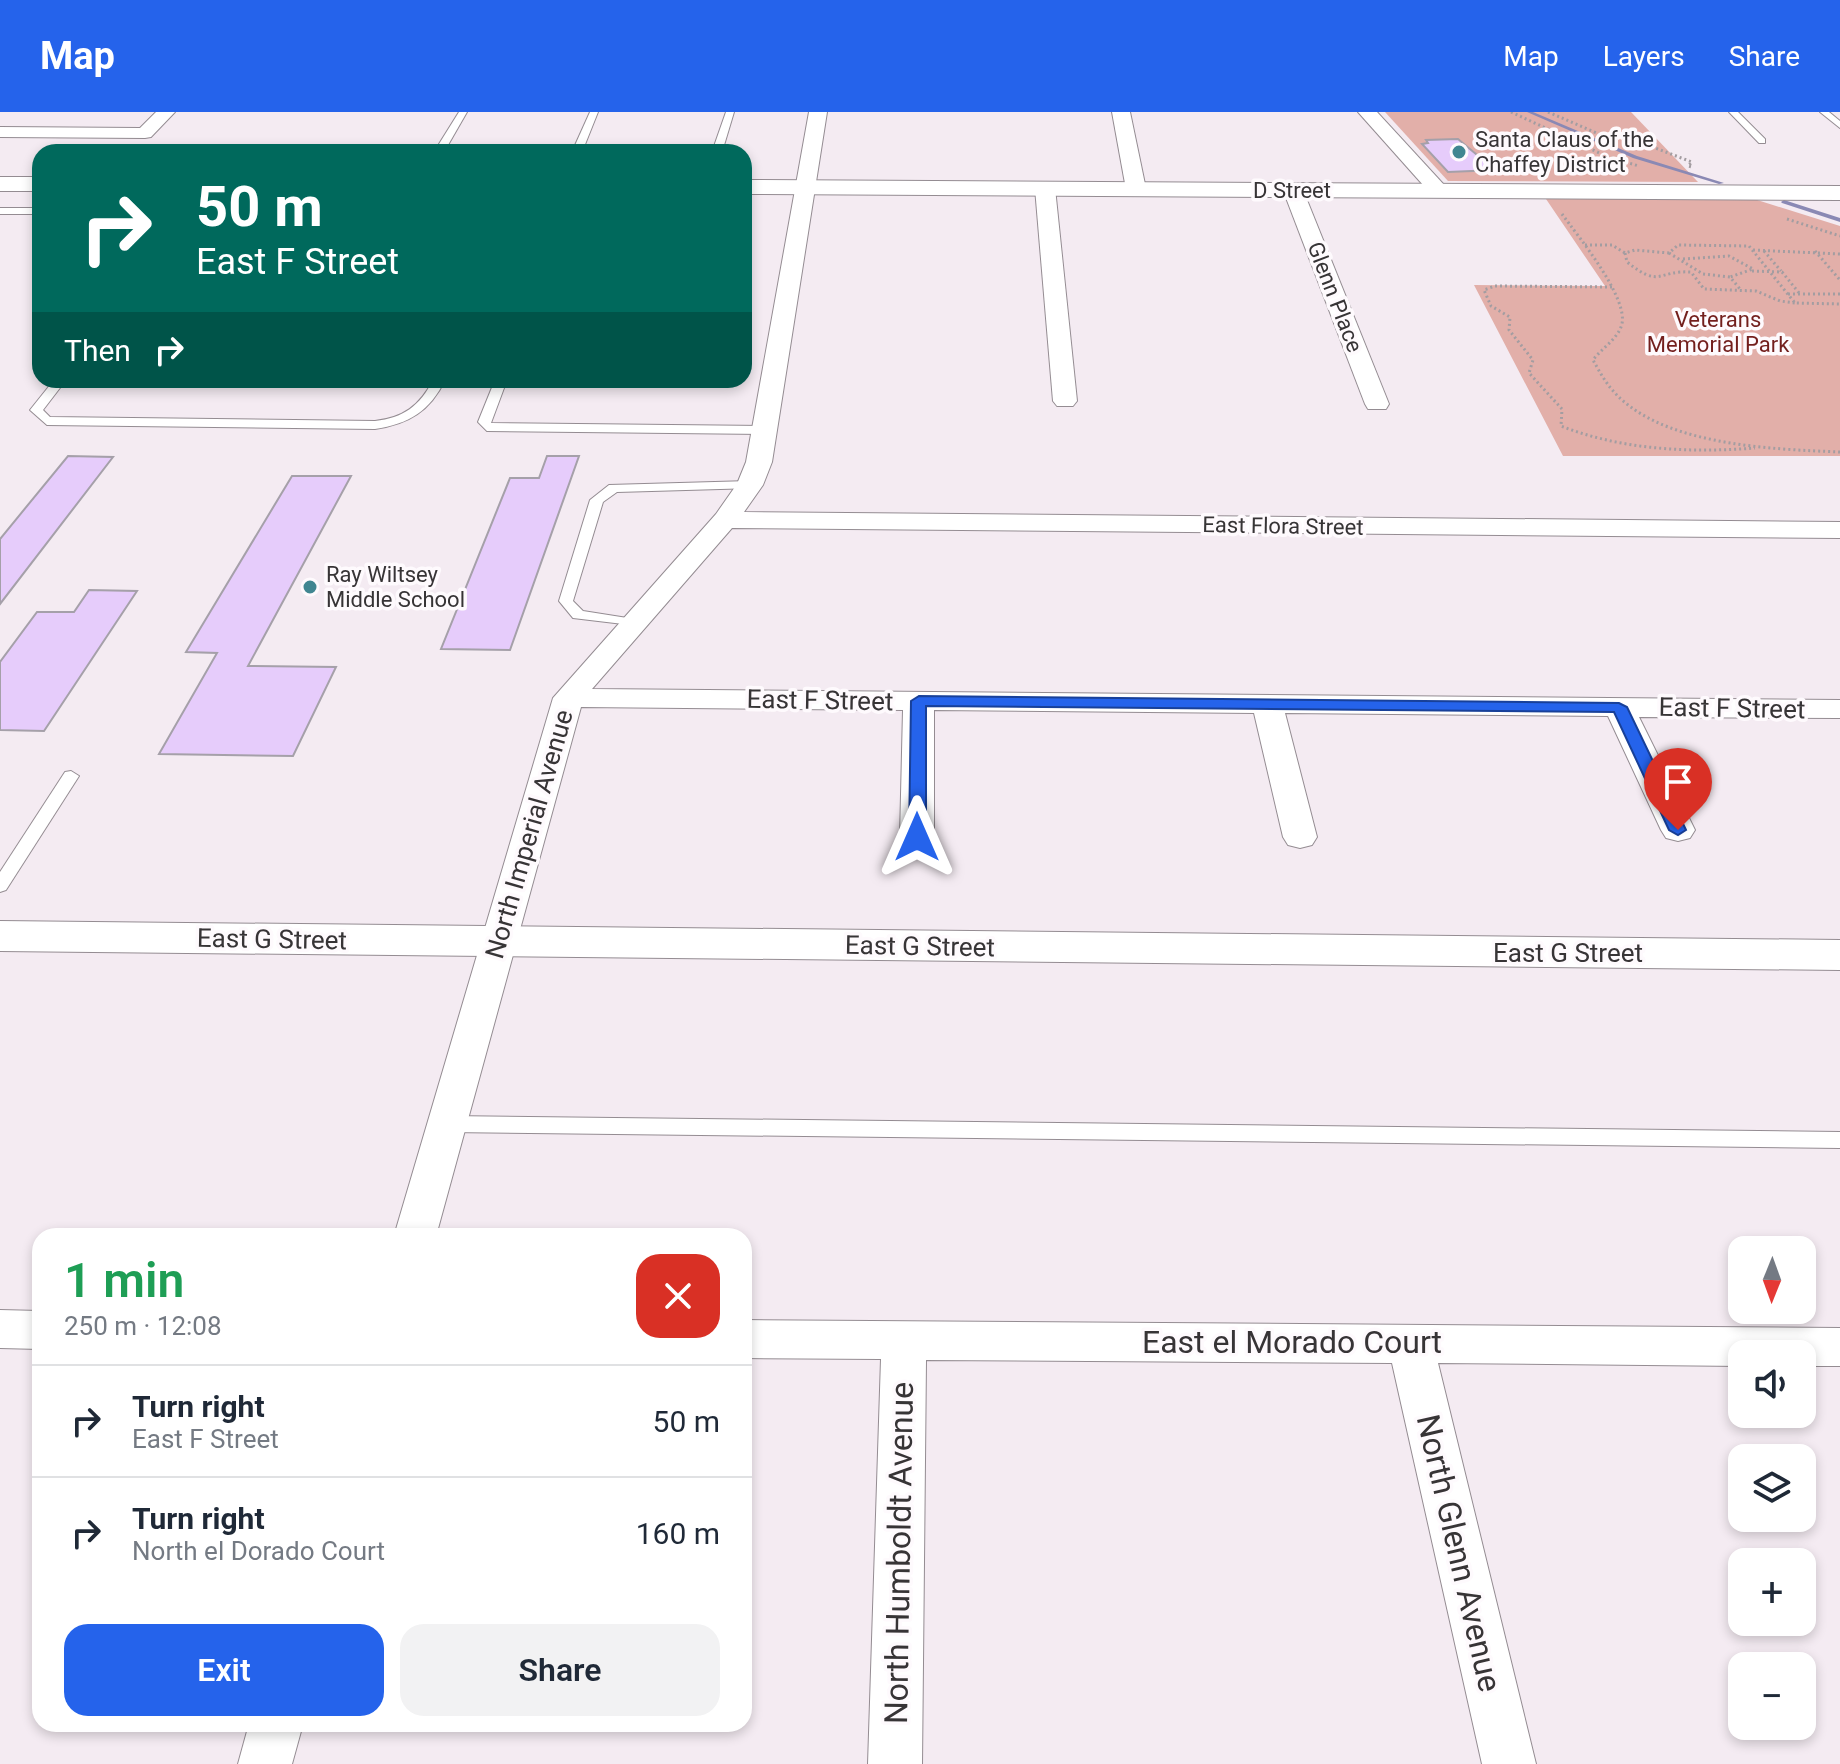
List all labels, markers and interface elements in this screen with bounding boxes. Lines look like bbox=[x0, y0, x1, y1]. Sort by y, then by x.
text: Map bbox=[40, 34, 115, 78]
text: Map bbox=[1503, 40, 1559, 73]
text: Layers bbox=[1603, 40, 1685, 73]
text: Share bbox=[1729, 40, 1800, 73]
place label: Santa Claus of the Chaffey District bbox=[1475, 127, 1654, 177]
marker: Santa Claus of the Chaffey District bbox=[1450, 143, 1468, 161]
text: 50 m bbox=[196, 174, 323, 240]
icon: right bbox=[64, 176, 168, 280]
street label: D Street bbox=[1253, 178, 1331, 203]
street label: Glenn Place bbox=[1303, 238, 1367, 356]
text: East F Street bbox=[196, 241, 399, 283]
park label: Veterans Memorial Park bbox=[1647, 307, 1790, 357]
icon: right bbox=[147, 328, 191, 372]
text: Then bbox=[64, 333, 131, 368]
street label: East Flora Street bbox=[1202, 512, 1364, 540]
place label: Ray Wiltsey Middle School bbox=[326, 562, 465, 612]
marker: Ray Wiltsey Middle School bbox=[301, 578, 319, 596]
street label: East F Street bbox=[746, 684, 894, 716]
street label: East F Street bbox=[1658, 692, 1806, 724]
street label: North Imperial Avenue bbox=[479, 706, 579, 962]
pin bbox=[1644, 748, 1712, 830]
icon: arrive bbox=[1656, 760, 1700, 804]
position arrow bbox=[875, 795, 959, 879]
street label: East G Street bbox=[197, 923, 347, 955]
street label: East G Street bbox=[845, 930, 995, 962]
street label: East G Street bbox=[1493, 938, 1643, 968]
north arrow bbox=[1728, 1236, 1816, 1324]
map controls bbox=[1728, 1236, 1816, 1740]
text: 1 min bbox=[64, 1252, 184, 1309]
button: close bbox=[636, 1254, 720, 1338]
text: 250 m · 12:08 bbox=[64, 1311, 222, 1341]
street label: East el Morado Court bbox=[1142, 1323, 1442, 1361]
button: sound bbox=[1728, 1340, 1816, 1428]
street label: North Humboldt Avenue bbox=[877, 1382, 921, 1724]
text: Turn right bbox=[132, 1389, 265, 1424]
icon: right bbox=[64, 1399, 108, 1443]
text: 50 m bbox=[653, 1404, 720, 1439]
street label: North Glenn Avenue bbox=[1409, 1411, 1509, 1695]
text: East F Street bbox=[132, 1424, 279, 1454]
button: layers bbox=[1728, 1444, 1816, 1532]
text: Turn right bbox=[132, 1501, 265, 1536]
icon: right bbox=[64, 1511, 108, 1555]
text: 160 m bbox=[636, 1516, 720, 1551]
text: North el Dorado Court bbox=[132, 1536, 385, 1566]
button: + bbox=[1728, 1548, 1816, 1636]
button: Exit bbox=[64, 1624, 384, 1716]
button: Share bbox=[400, 1624, 720, 1716]
button: − bbox=[1728, 1652, 1816, 1740]

